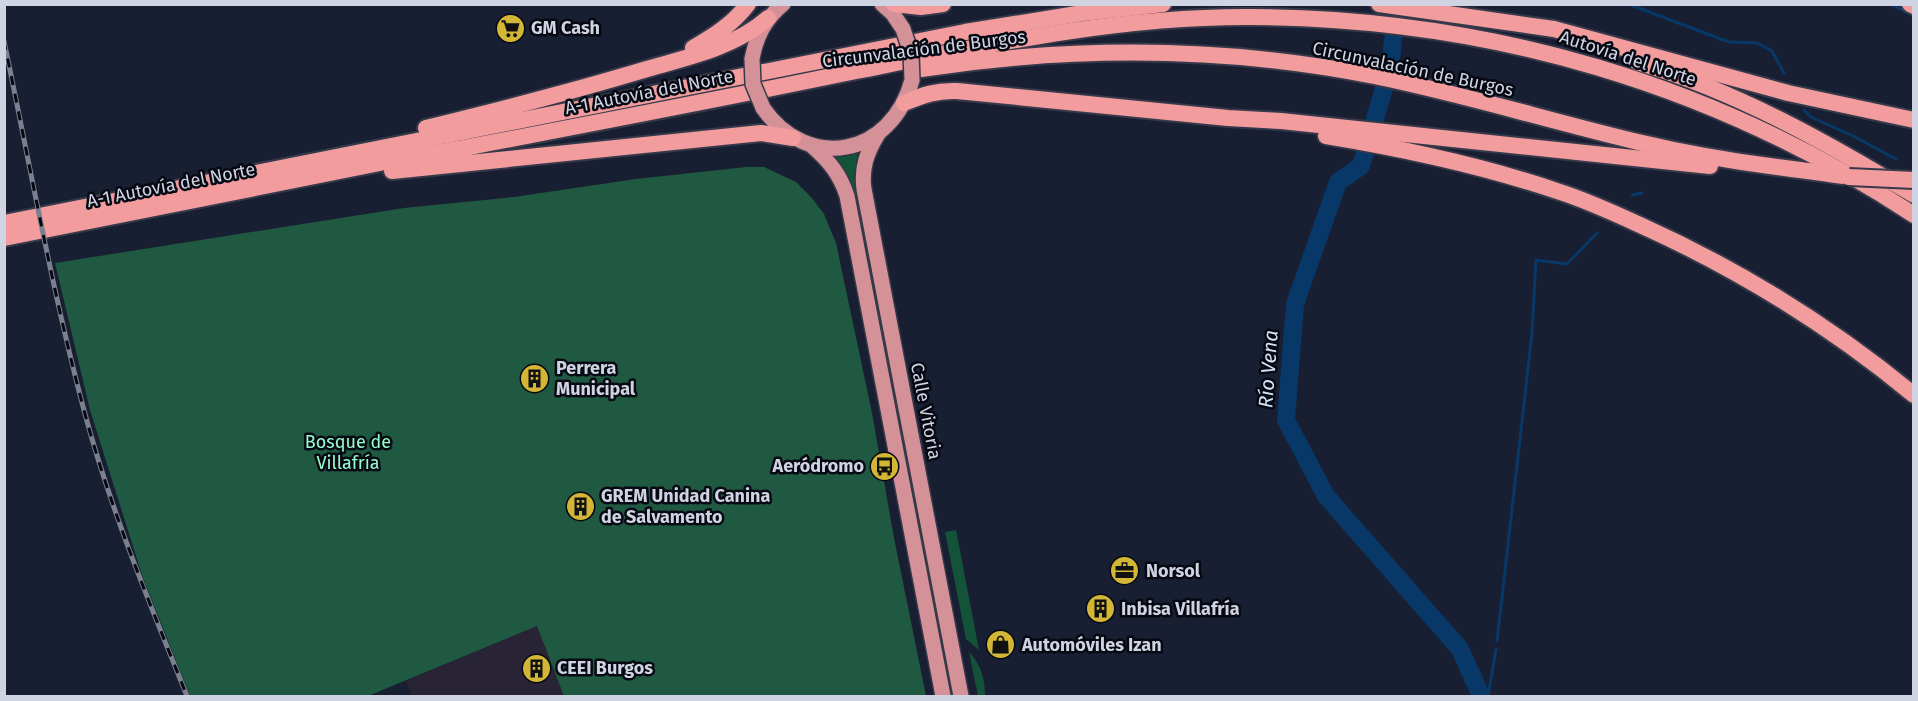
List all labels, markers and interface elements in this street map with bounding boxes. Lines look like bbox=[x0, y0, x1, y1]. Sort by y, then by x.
supermarket icon: GM Cash bbox=[494, 12, 526, 44]
place label: GM Cash bbox=[531, 17, 600, 39]
street label: Circunvalación de Burgos bbox=[821, 26, 1027, 72]
street label: Autovía del Norte bbox=[1557, 26, 1699, 90]
street label: Circunvalación de Burgos bbox=[1310, 37, 1516, 101]
street label: A-1 Autovía del Norte bbox=[563, 65, 735, 119]
street label: A-1 Autovía del Norte bbox=[85, 158, 257, 212]
water label: Río Vena bbox=[1253, 329, 1283, 409]
place label: Perrera Municipal bbox=[556, 357, 636, 400]
street label: Calle Vitoria bbox=[906, 361, 946, 461]
building icon: Perrera Municipal bbox=[519, 362, 551, 394]
park label: Bosque de Villafría bbox=[305, 431, 391, 474]
bus stop icon: Aeródromo bbox=[869, 450, 901, 482]
place label: Aeródromo bbox=[772, 455, 864, 477]
place label: GREM Unidad Canina de Salvamento bbox=[601, 485, 770, 528]
building icon: GREM Unidad Canina de Salvamento bbox=[564, 490, 596, 522]
office icon: Norsol bbox=[1109, 555, 1141, 587]
place label: Norsol bbox=[1146, 560, 1201, 582]
building icon: Inbisa Villafría bbox=[1084, 593, 1116, 625]
place label: Inbisa Villafría bbox=[1121, 598, 1240, 620]
shop icon: Automóviles Izan bbox=[985, 629, 1017, 661]
place label: Automóviles Izan bbox=[1021, 634, 1162, 656]
building icon: CEEI Burgos bbox=[520, 652, 552, 684]
place label: CEEI Burgos bbox=[557, 657, 653, 679]

